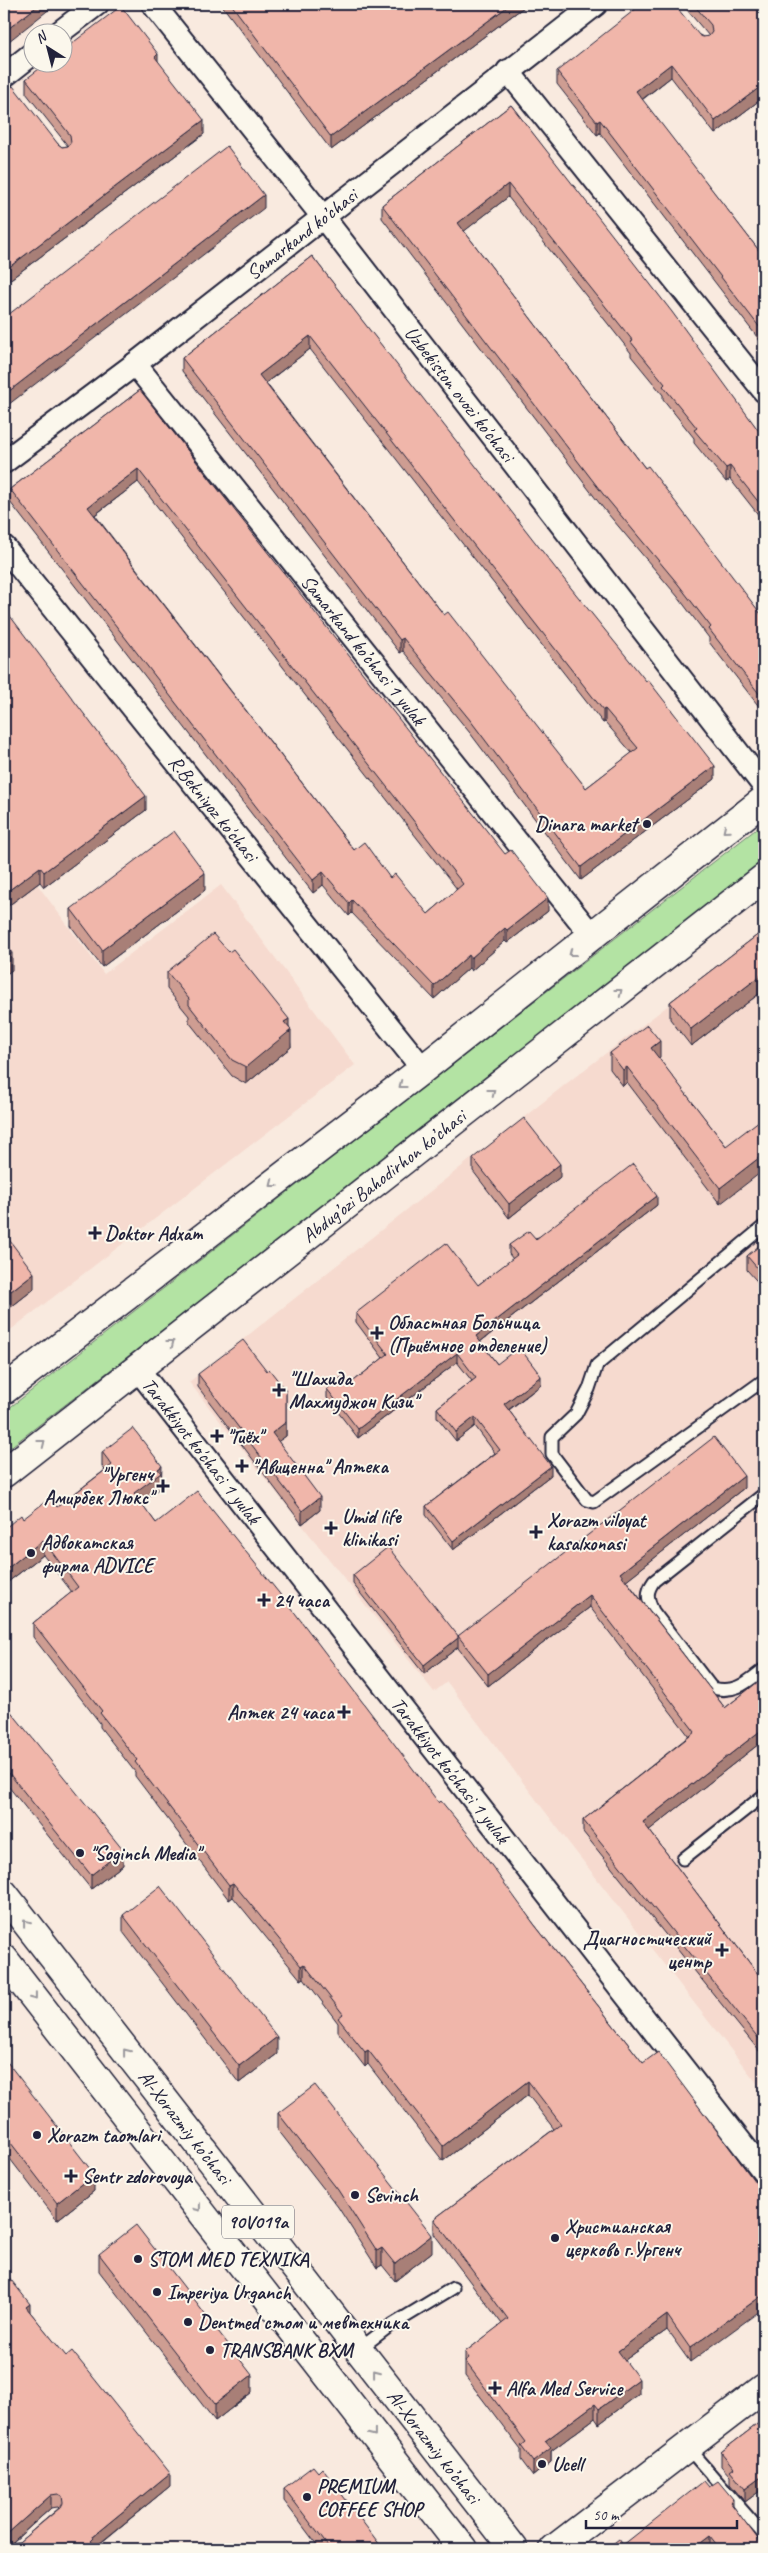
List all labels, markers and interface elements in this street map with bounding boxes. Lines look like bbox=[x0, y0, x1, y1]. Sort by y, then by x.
north arrow bbox=[22, 22, 72, 72]
text: N bbox=[32, 27, 51, 47]
street label: Samarkand ko’chasi bbox=[241, 181, 364, 285]
street label: Uzbekiston ovozi ko'chasi bbox=[399, 321, 522, 468]
street label: Samarkand ko’chasi 1 yulak bbox=[296, 570, 432, 732]
street label: R.Bekniyoz ko'chasi bbox=[164, 750, 265, 868]
place label: Dinara market bbox=[535, 812, 640, 837]
marker: Dinara market bbox=[641, 818, 653, 830]
one-way arrow bbox=[723, 825, 732, 833]
one-way arrow bbox=[568, 947, 578, 956]
one-way arrow bbox=[614, 988, 623, 997]
one-way arrow bbox=[398, 1079, 408, 1088]
one-way arrow bbox=[486, 1089, 495, 1098]
street label: Abdug’ozi Bahodirhon ko’chasi bbox=[296, 1103, 472, 1248]
one-way arrow bbox=[270, 1179, 279, 1187]
place label: Doktor Adxam bbox=[105, 1221, 204, 1246]
marker: Doktor Adxam bbox=[89, 1227, 101, 1239]
place label: Областная Больница (Приёмное отделение) bbox=[388, 1310, 548, 1358]
marker: Областная Больница (Приёмное отделение) bbox=[370, 1326, 384, 1340]
one-way arrow bbox=[165, 1341, 174, 1349]
place label: "Шахида Махмуджон Кизи" bbox=[289, 1366, 422, 1415]
street label: Tarakkiyot ko'chasi 1 yulak bbox=[137, 1373, 267, 1530]
marker: "Шахида Махмуджон Кизи" bbox=[273, 1384, 285, 1396]
place label: "Гиёх" bbox=[227, 1424, 267, 1449]
marker: "Гиёх" bbox=[211, 1430, 223, 1442]
one-way arrow bbox=[36, 1440, 45, 1448]
place label: "Авиценна" Аптека bbox=[252, 1454, 389, 1479]
marker: "Авиценна" Аптека bbox=[236, 1460, 248, 1472]
place label: "Ургенч Амирбек Люкс" bbox=[44, 1462, 157, 1510]
marker: "Ургенч Амирбек Люкс" bbox=[157, 1480, 169, 1492]
place label: Umid life klinikasi bbox=[342, 1504, 402, 1552]
place label: Xorazm viloyat kasalxonasi bbox=[547, 1508, 648, 1556]
marker: Umid life klinikasi bbox=[324, 1521, 338, 1535]
marker: Xorazm viloyat kasalxonasi bbox=[529, 1525, 543, 1539]
place label: Адвокатская фирма ADVICE bbox=[41, 1530, 157, 1578]
marker: Адвокатская фирма ADVICE bbox=[25, 1547, 37, 1559]
place label: 24 часа bbox=[274, 1588, 330, 1613]
marker: 24 часа bbox=[258, 1594, 270, 1606]
street label: Tarakkiyot ko'chasi 1 yulak bbox=[386, 1692, 517, 1850]
place label: Аптек 24 часа bbox=[227, 1700, 335, 1725]
marker: Аптек 24 часа bbox=[338, 1706, 350, 1718]
place label: "Soginch Media" bbox=[90, 1841, 204, 1866]
marker: "Soginch Media" bbox=[74, 1847, 86, 1859]
one-way arrow bbox=[24, 1920, 32, 1929]
place label: Диагностический центр bbox=[583, 1926, 713, 1974]
marker: Диагностический центр bbox=[715, 1943, 729, 1957]
one-way arrow bbox=[28, 1991, 36, 2000]
one-way arrow bbox=[123, 2049, 131, 2058]
street label: Al-Xorazmiy ko’chasi bbox=[133, 2065, 239, 2191]
place label: Xorazm taomlari bbox=[47, 2123, 163, 2148]
marker: Xorazm taomlari bbox=[31, 2129, 43, 2141]
place label: Sentr zdorovoya bbox=[82, 2164, 194, 2190]
marker: Sentr zdorovoya bbox=[64, 2169, 78, 2183]
place label: Sevinch bbox=[365, 2183, 420, 2208]
marker: Sevinch bbox=[349, 2189, 361, 2201]
one-way arrow bbox=[193, 2202, 201, 2211]
road number: 90V019a bbox=[222, 2206, 294, 2238]
place label: Христианская церковь г.Ургенч bbox=[565, 2214, 682, 2262]
marker: Христианская церковь г.Ургенч bbox=[549, 2232, 561, 2244]
place label: STOM MED TEXNIKA bbox=[148, 2247, 309, 2272]
marker: STOM MED TEXNIKA bbox=[132, 2253, 144, 2265]
place label: Imperiya Urganch bbox=[167, 2280, 291, 2305]
marker: Imperiya Urganch bbox=[151, 2286, 163, 2298]
place label: Dentmed стом и мевтехника bbox=[198, 2310, 410, 2335]
marker: Dentmed стом и мевтехника bbox=[182, 2316, 194, 2328]
place label: TRANSBANK BXM bbox=[220, 2338, 355, 2363]
marker: TRANSBANK BXM bbox=[204, 2344, 216, 2356]
one-way arrow bbox=[374, 2370, 382, 2379]
place label: Alfa Med Service bbox=[506, 2376, 624, 2401]
marker: Alfa Med Service bbox=[488, 2381, 502, 2395]
street label: Al-Xorazmiy ko’chasi bbox=[382, 2384, 488, 2510]
one-way arrow bbox=[368, 2427, 376, 2436]
place label: Ucell bbox=[552, 2452, 586, 2477]
marker: Ucell bbox=[536, 2458, 548, 2470]
place label: PREMIUM COFFEE SHOP bbox=[317, 2474, 426, 2522]
marker: PREMIUM COFFEE SHOP bbox=[301, 2491, 313, 2503]
scale bar bbox=[586, 2498, 737, 2530]
text: 50 m bbox=[593, 2506, 620, 2525]

